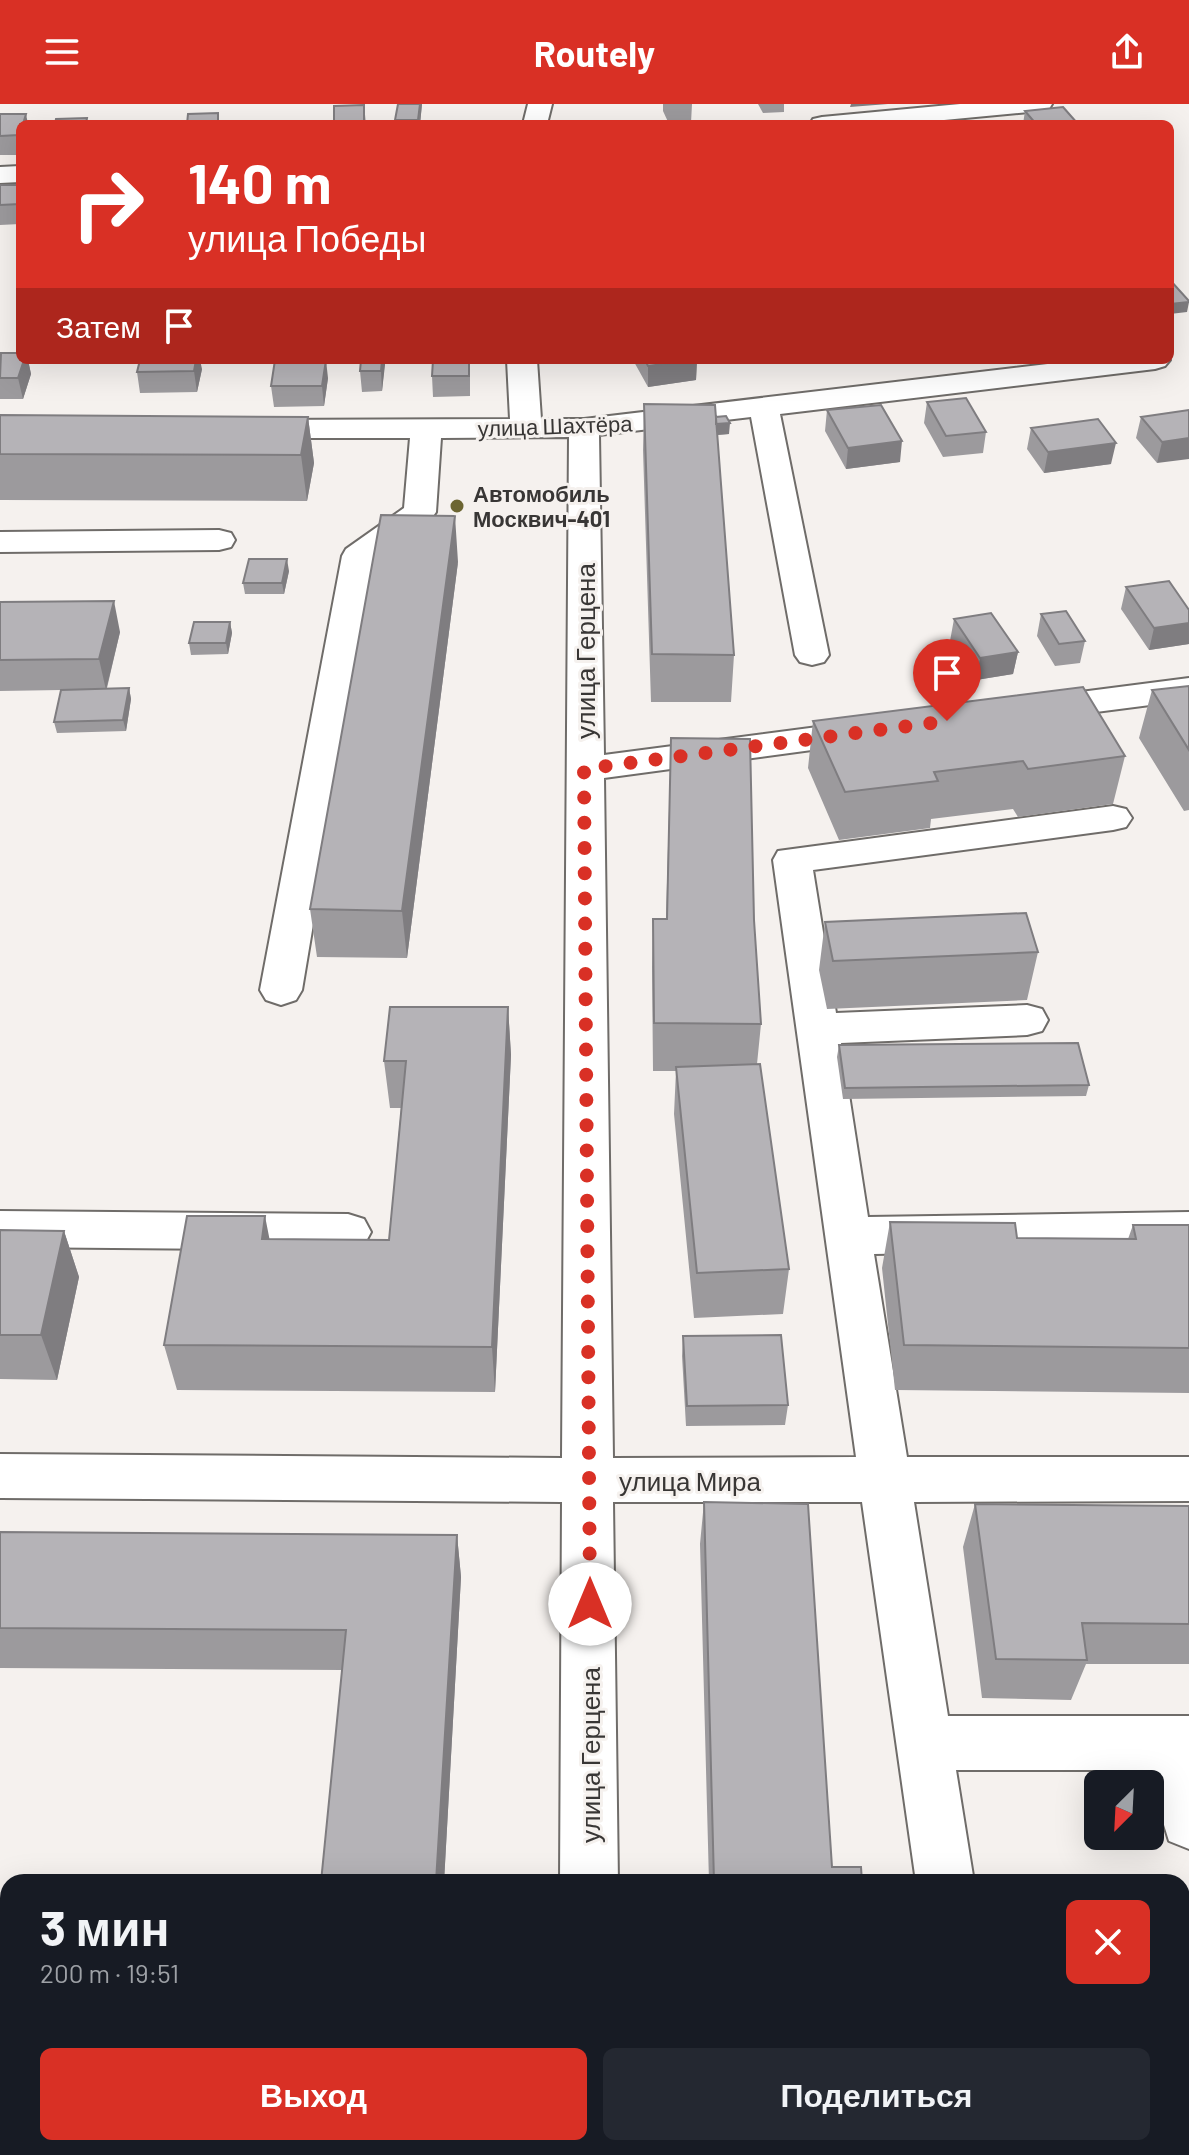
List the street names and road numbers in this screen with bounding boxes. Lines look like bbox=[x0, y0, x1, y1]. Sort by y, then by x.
street label: улица Шахтёра bbox=[477, 409, 634, 442]
street label: улица Герцена bbox=[569, 563, 600, 739]
street label: улица Мира bbox=[619, 1465, 761, 1496]
street label: улица Герцена bbox=[574, 1667, 605, 1843]

